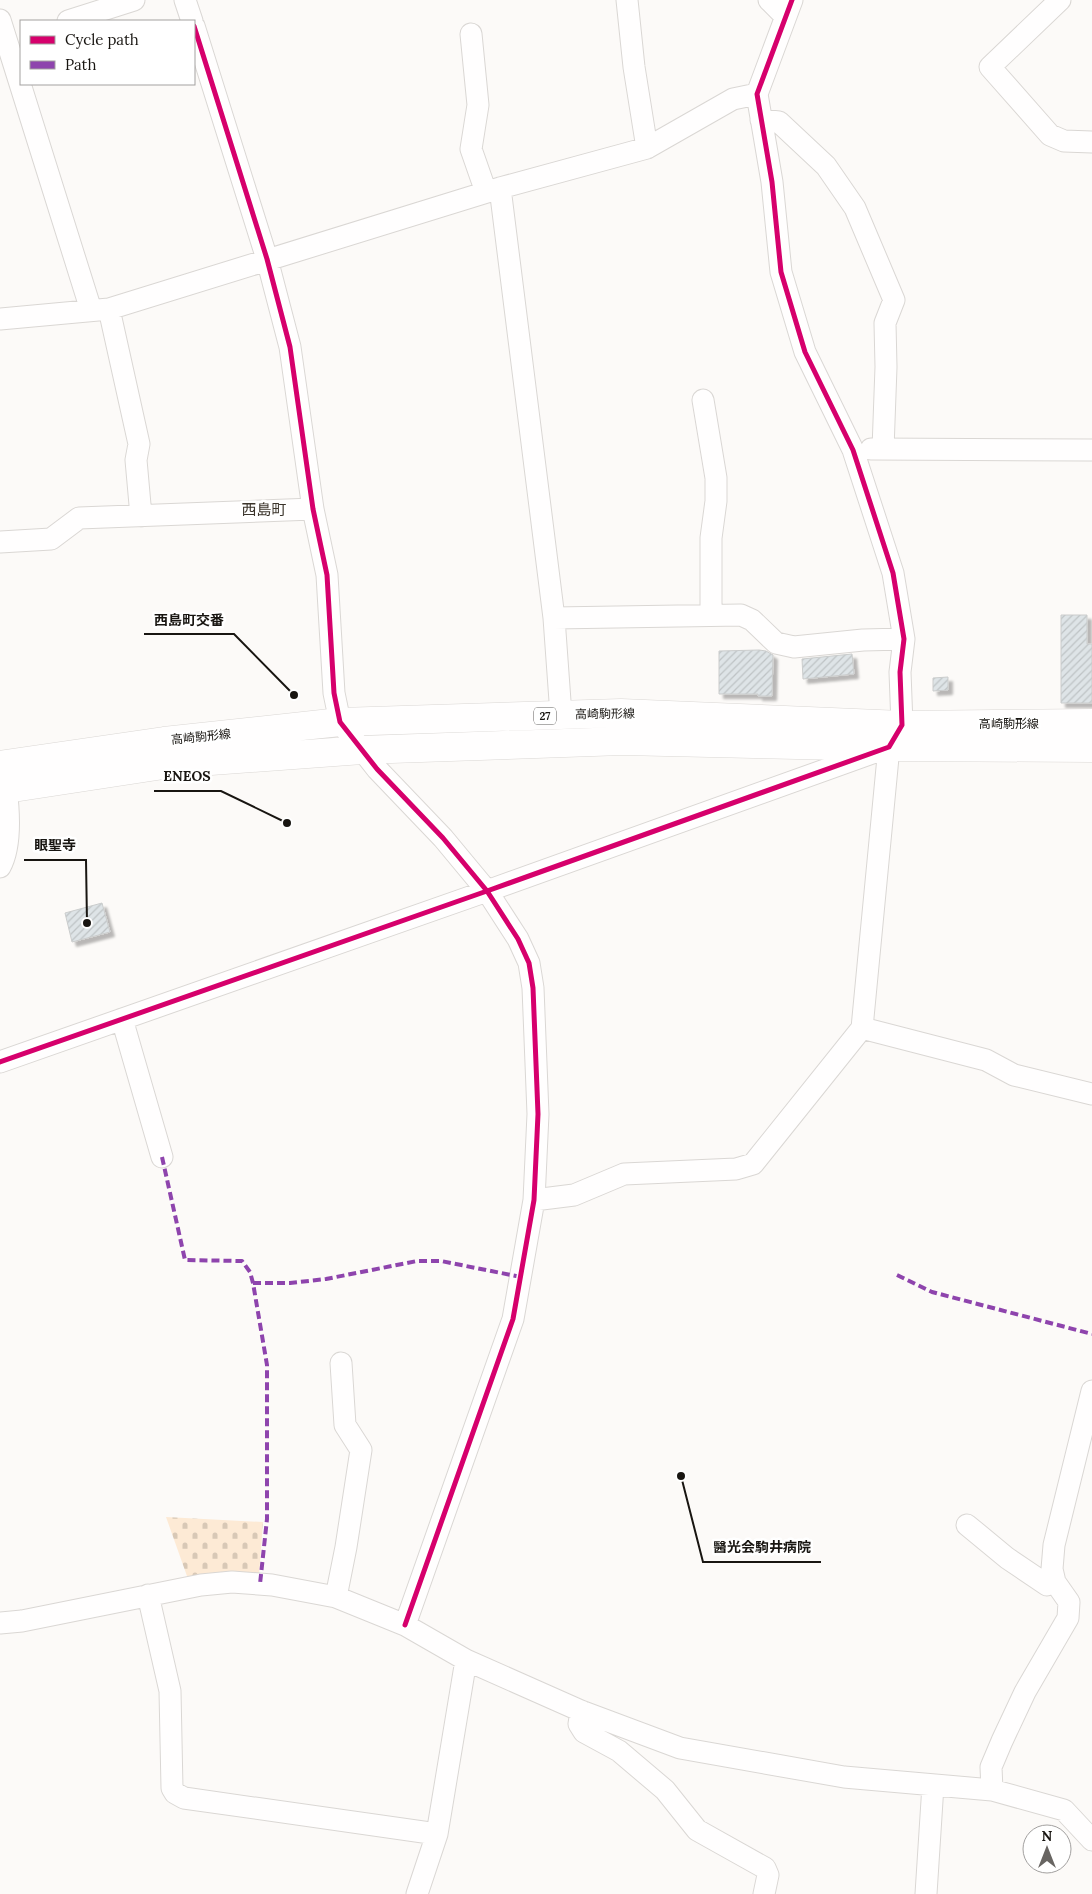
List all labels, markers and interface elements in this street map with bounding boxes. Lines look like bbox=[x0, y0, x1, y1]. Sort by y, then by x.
legend bbox=[20, 20, 195, 85]
text: Cycle path bbox=[65, 30, 139, 49]
text: Path bbox=[65, 55, 96, 74]
district label: 西島町 bbox=[241, 500, 287, 519]
callout: 西島町交番 bbox=[144, 605, 234, 634]
text: 西島町交番 bbox=[154, 611, 224, 629]
street label: 高崎駒形線 bbox=[575, 705, 635, 722]
road number: 27 bbox=[534, 708, 556, 724]
street label: 高崎駒形線 bbox=[979, 716, 1039, 731]
street label: 高崎駒形線 bbox=[170, 726, 232, 747]
callout: ENEOS bbox=[154, 762, 221, 791]
text: ENEOS bbox=[163, 767, 211, 785]
callout: 眼聖寺 bbox=[24, 831, 86, 860]
text: 眼聖寺 bbox=[34, 836, 76, 854]
callout: 醫光会駒井病院 bbox=[703, 1533, 821, 1562]
text: 醫光会駒井病院 bbox=[713, 1538, 811, 1556]
north arrow bbox=[1022, 1824, 1072, 1874]
text: N bbox=[1042, 1827, 1053, 1845]

